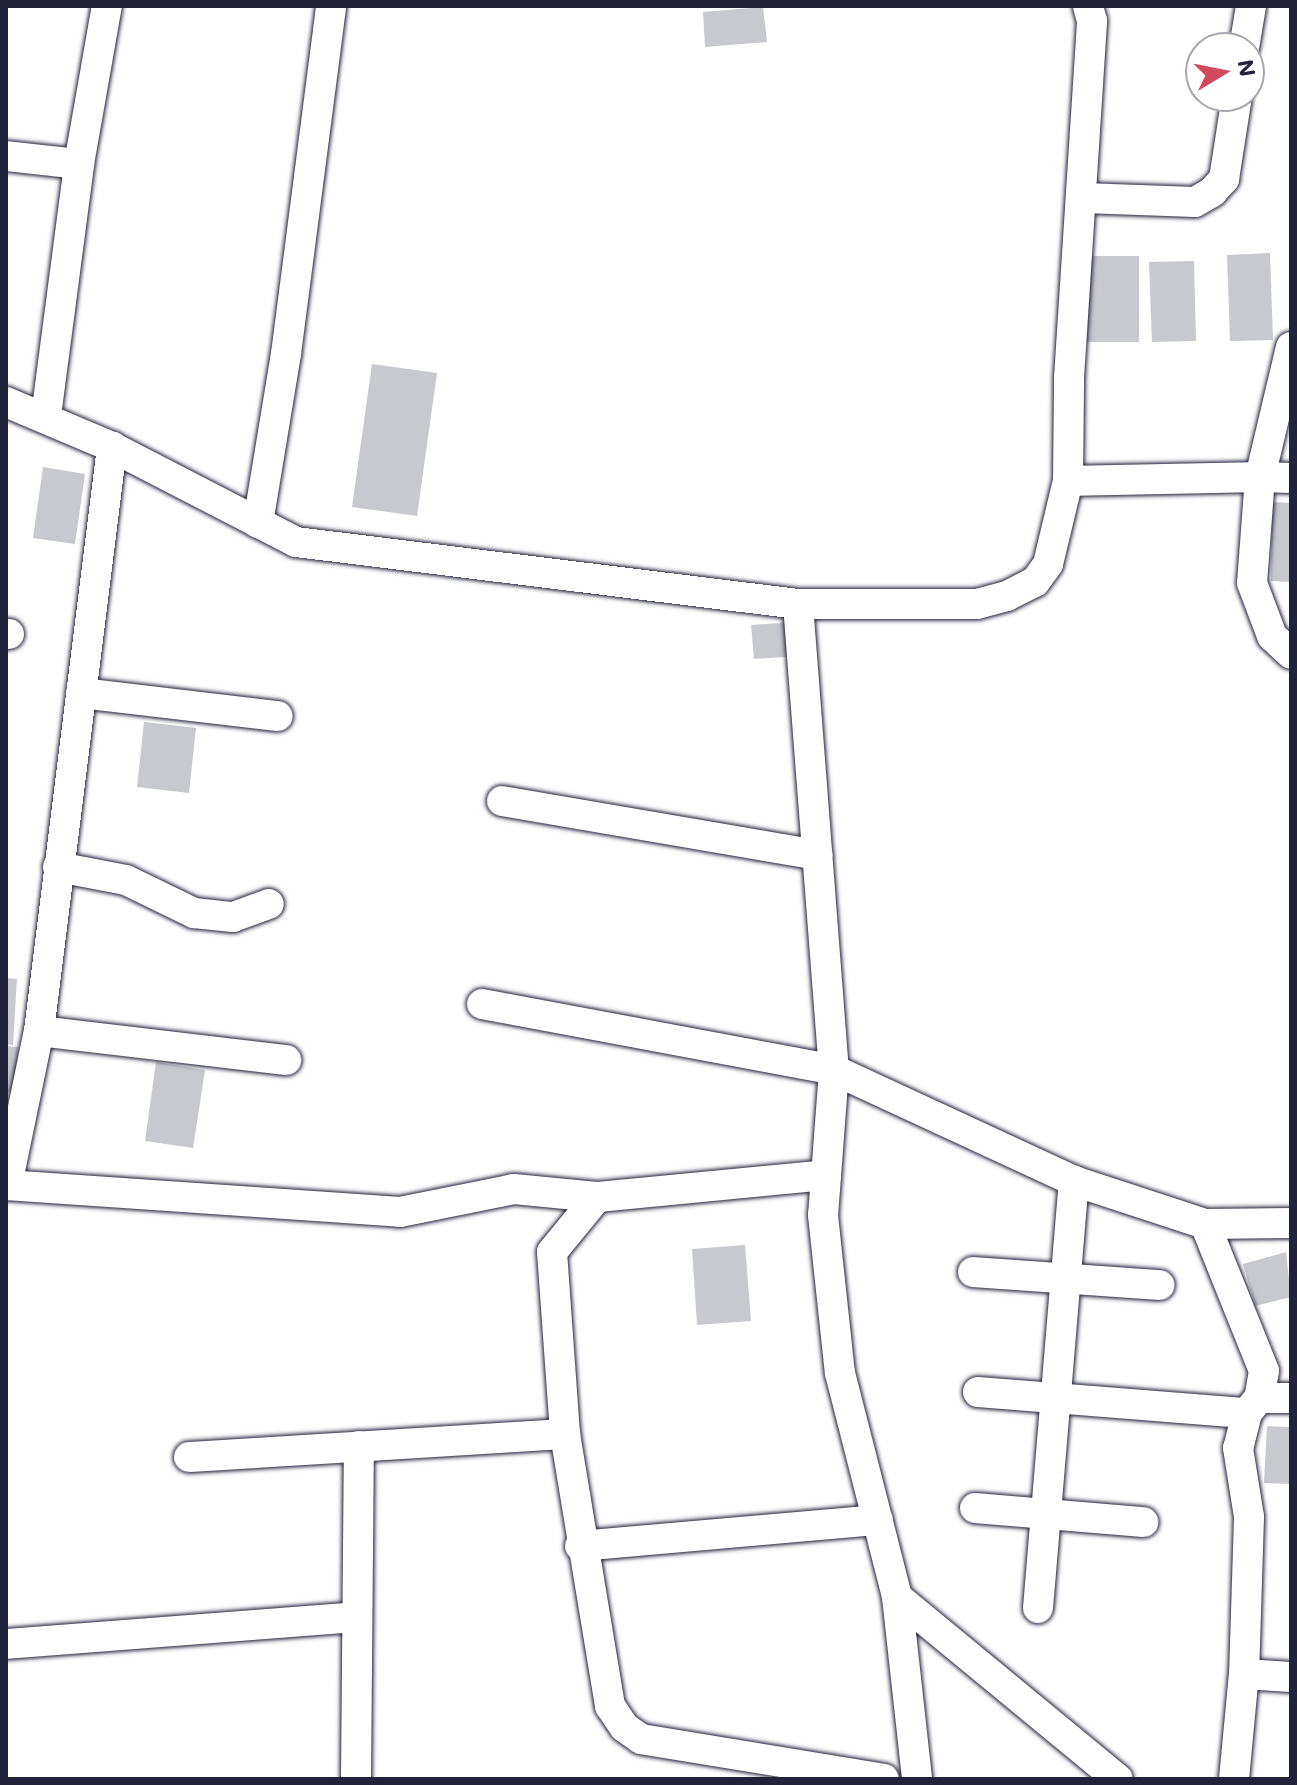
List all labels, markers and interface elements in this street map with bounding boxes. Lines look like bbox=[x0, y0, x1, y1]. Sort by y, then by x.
north arrow bbox=[1185, 32, 1265, 112]
text: N bbox=[1231, 57, 1263, 79]

